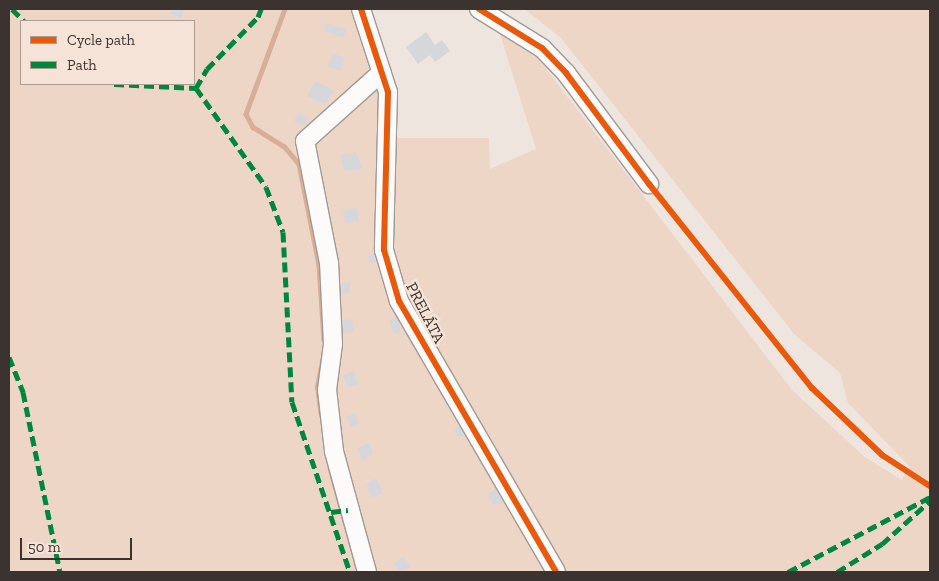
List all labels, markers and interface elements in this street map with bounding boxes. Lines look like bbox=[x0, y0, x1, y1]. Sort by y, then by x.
legend bbox=[20, 20, 195, 85]
text: Cycle path bbox=[67, 31, 135, 49]
text: Path bbox=[67, 56, 97, 74]
street label: PRELÁTA bbox=[401, 279, 449, 347]
scale bar bbox=[22, 528, 135, 560]
text: 50 m bbox=[28, 538, 61, 556]

